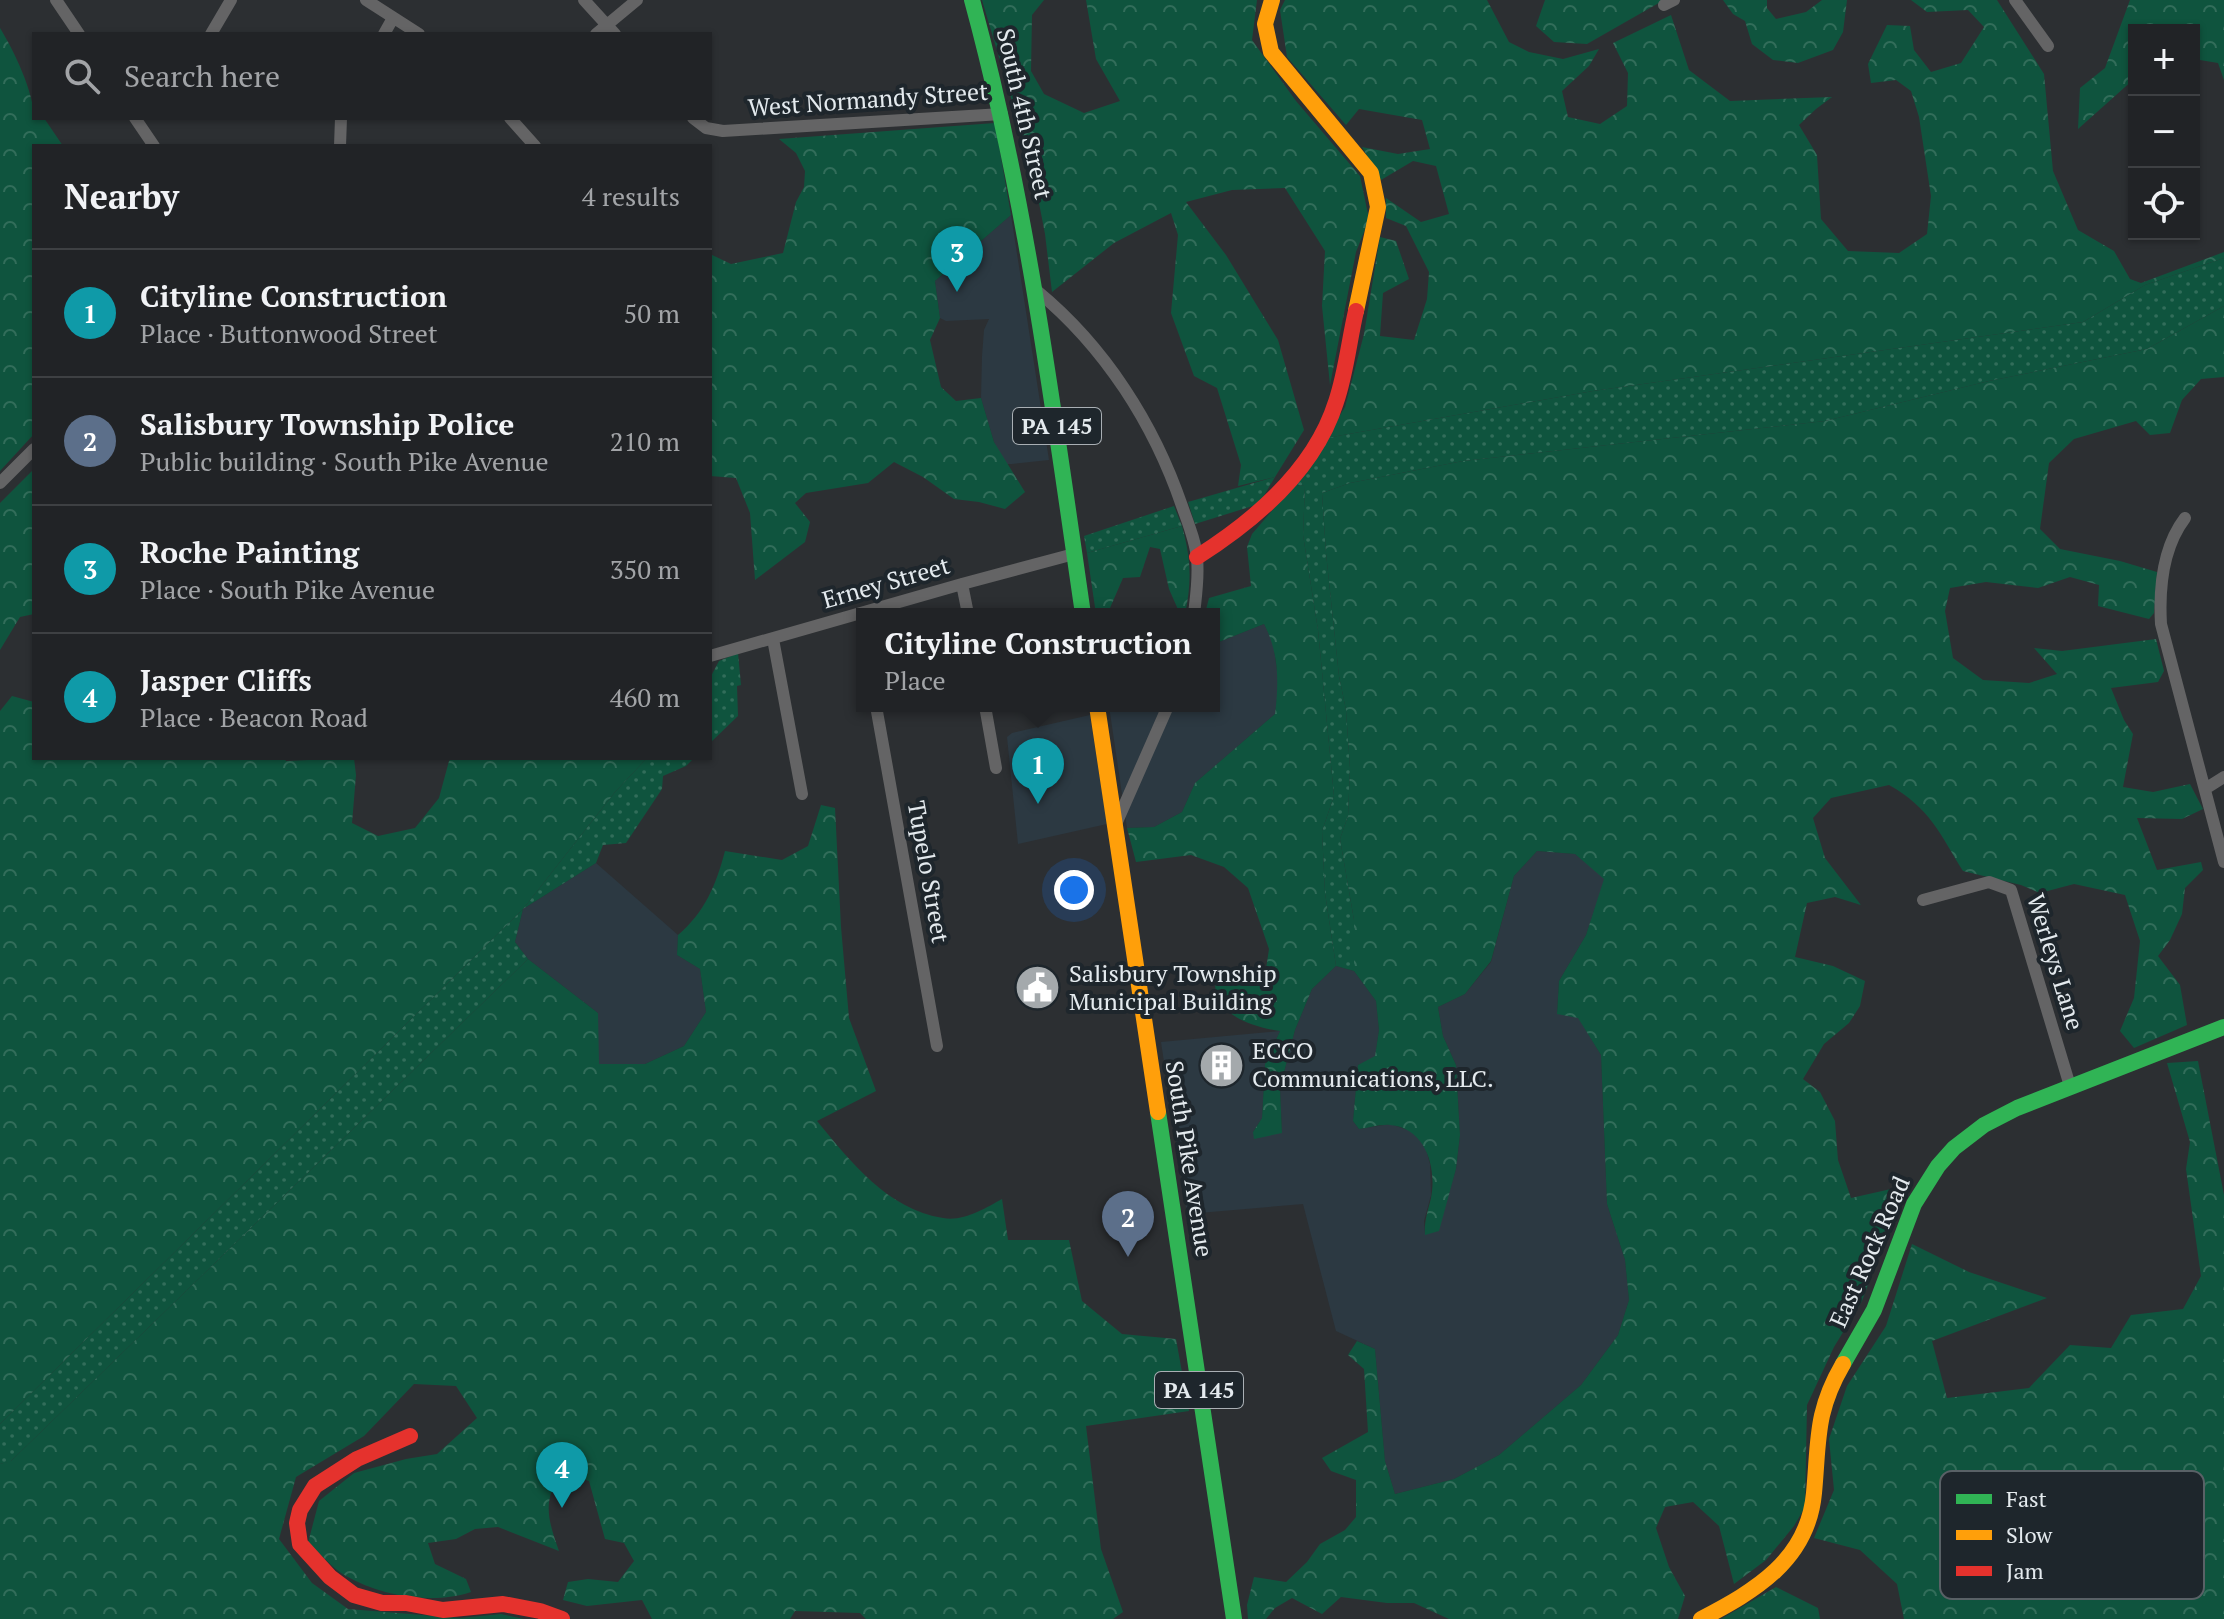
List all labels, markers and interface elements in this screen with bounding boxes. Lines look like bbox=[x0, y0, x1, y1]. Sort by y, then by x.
map controls bbox=[2128, 24, 2200, 240]
button: + bbox=[2128, 24, 2200, 96]
street label: South 4th Street bbox=[990, 25, 1060, 202]
search box bbox=[32, 32, 712, 120]
icon: search bbox=[60, 54, 104, 98]
text: Search here bbox=[124, 56, 280, 96]
street label: West Normandy Street bbox=[747, 75, 989, 123]
button: − bbox=[2128, 96, 2200, 168]
button: locate bbox=[2128, 168, 2200, 240]
text: Nearby bbox=[64, 174, 179, 219]
text: 4 results bbox=[582, 179, 680, 213]
pin: 3 bbox=[931, 226, 983, 292]
text: Cityline Construction bbox=[140, 276, 447, 316]
text: 1 bbox=[83, 296, 97, 330]
text: 50 m bbox=[624, 296, 680, 330]
text: Place · Buttonwood Street bbox=[140, 316, 438, 350]
text: Salisbury Township Police bbox=[140, 404, 514, 444]
road number: PA 145 bbox=[1013, 408, 1101, 444]
text: 2 bbox=[83, 424, 97, 458]
text: 210 m bbox=[610, 424, 680, 458]
text: Public building · South Pike Avenue bbox=[140, 444, 549, 478]
text: Roche Painting bbox=[140, 532, 359, 572]
street label: Erney Street bbox=[818, 549, 953, 615]
text: 3 bbox=[83, 552, 97, 586]
text: 350 m bbox=[610, 552, 680, 586]
text: Place · South Pike Avenue bbox=[140, 572, 435, 606]
popup bbox=[856, 608, 1220, 712]
text: Cityline Construction bbox=[884, 623, 1192, 663]
text: Jasper Cliffs bbox=[140, 660, 312, 700]
text: Place bbox=[884, 663, 946, 697]
text: 4 bbox=[83, 680, 97, 714]
text: 460 m bbox=[610, 680, 680, 714]
text: Place · Beacon Road bbox=[140, 700, 368, 734]
pin: 1 bbox=[1012, 738, 1064, 804]
street label: Tupelo Street bbox=[901, 798, 957, 946]
your location bbox=[1054, 870, 1094, 910]
street label: Werleys Lane bbox=[2020, 890, 2092, 1034]
place label: Salisbury Township Municipal Building bbox=[1069, 957, 1277, 1017]
public building icon: Salisbury Township Municipal Building bbox=[1014, 964, 1062, 1012]
place label: ECCO Communications, LLC. bbox=[1252, 1034, 1494, 1094]
building icon: ECCO Communications, LLC. bbox=[1197, 1041, 1245, 1089]
street label: South Pike Avenue bbox=[1159, 1058, 1221, 1259]
street label: East Rock Road bbox=[1821, 1171, 1917, 1332]
pin: 2 bbox=[1102, 1191, 1154, 1257]
road number: PA 145 bbox=[1155, 1372, 1243, 1408]
pin: 4 bbox=[536, 1442, 588, 1508]
legend bbox=[1940, 1471, 2204, 1599]
text: Fast bbox=[2006, 1484, 2047, 1513]
text: Slow bbox=[2006, 1520, 2053, 1549]
text: Jam bbox=[2006, 1556, 2044, 1585]

